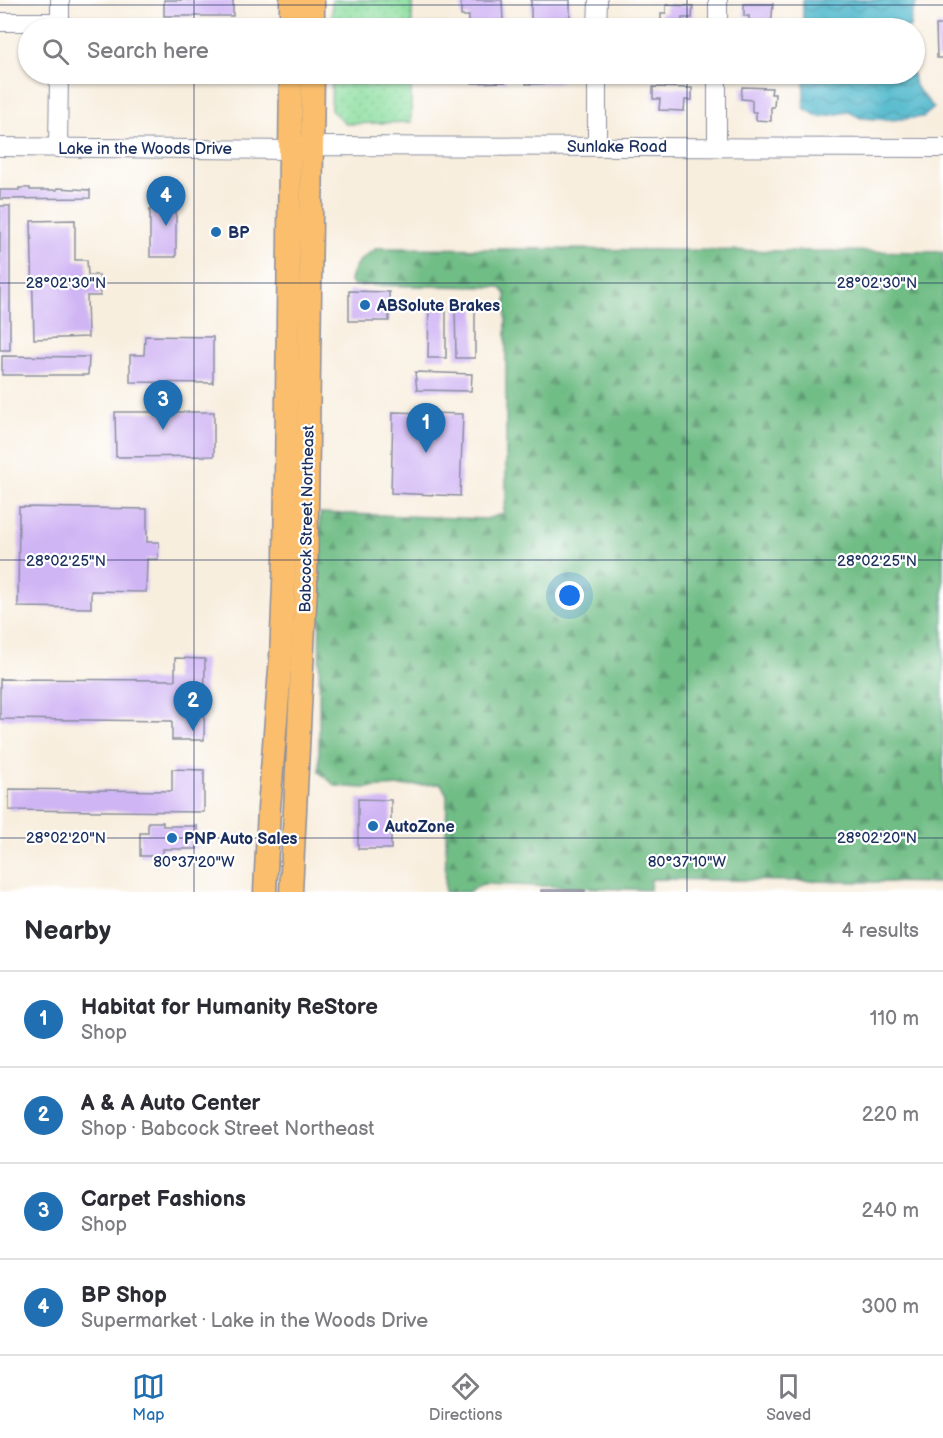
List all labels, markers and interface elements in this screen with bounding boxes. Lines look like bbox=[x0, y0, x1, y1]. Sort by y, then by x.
search box bbox=[18, 18, 925, 84]
icon: search bbox=[39, 35, 72, 68]
text: Search here bbox=[87, 38, 209, 65]
street label: Sunlake Road bbox=[567, 138, 667, 157]
street label: Lake in the Woods Drive bbox=[58, 140, 233, 159]
pin: 4 bbox=[146, 176, 186, 226]
place label: BP bbox=[228, 224, 249, 243]
marker: BP bbox=[209, 225, 223, 239]
text: 28°02'30"N bbox=[26, 274, 106, 293]
text: 28°02'30"N bbox=[837, 274, 917, 293]
place label: ABSolute Brakes bbox=[376, 297, 500, 316]
marker: ABSolute Brakes bbox=[358, 298, 372, 312]
pin: 3 bbox=[144, 380, 182, 430]
pin: 1 bbox=[406, 404, 446, 453]
street label: Babcock Street Northeast bbox=[296, 425, 319, 613]
text: 28°02'25"N bbox=[26, 552, 106, 571]
text: 28°02'25"N bbox=[837, 552, 917, 571]
your location bbox=[555, 581, 584, 610]
pin: 2 bbox=[174, 682, 212, 731]
place label: AutoZone bbox=[384, 818, 455, 837]
marker: AutoZone bbox=[366, 819, 380, 833]
text: 28°02'20"N bbox=[26, 829, 106, 848]
text: 28°02'20"N bbox=[837, 829, 917, 848]
place label: PNP Auto Sales bbox=[184, 830, 298, 849]
marker: PNP Auto Sales bbox=[165, 831, 179, 845]
text: 80°37'20"W bbox=[153, 853, 235, 872]
text: 80°37'10"W bbox=[648, 853, 726, 872]
text: Nearby bbox=[24, 916, 111, 947]
text: 4 results bbox=[841, 919, 919, 943]
text: Habitat for Humanity ReStore bbox=[81, 994, 378, 1021]
text: 1 bbox=[39, 1007, 48, 1031]
text: 110 m bbox=[870, 1007, 919, 1031]
text: Shop bbox=[81, 1021, 127, 1045]
text: A & A Auto Center bbox=[81, 1090, 260, 1117]
text: 2 bbox=[38, 1103, 49, 1127]
text: 220 m bbox=[862, 1103, 919, 1127]
text: Shop · Babcock Street Northeast bbox=[81, 1117, 374, 1141]
text: Carpet Fashions bbox=[81, 1186, 246, 1213]
text: 3 bbox=[38, 1199, 49, 1223]
text: 240 m bbox=[862, 1199, 919, 1223]
text: Shop bbox=[81, 1213, 127, 1237]
text: BP Shop bbox=[81, 1282, 167, 1309]
text: 4 bbox=[38, 1295, 49, 1319]
text: 300 m bbox=[861, 1295, 919, 1319]
text: Supermarket · Lake in the Woods Drive bbox=[81, 1309, 428, 1333]
tab: Map bbox=[132, 1370, 165, 1425]
tab: Directions bbox=[429, 1370, 502, 1425]
tab: Saved bbox=[766, 1370, 811, 1425]

